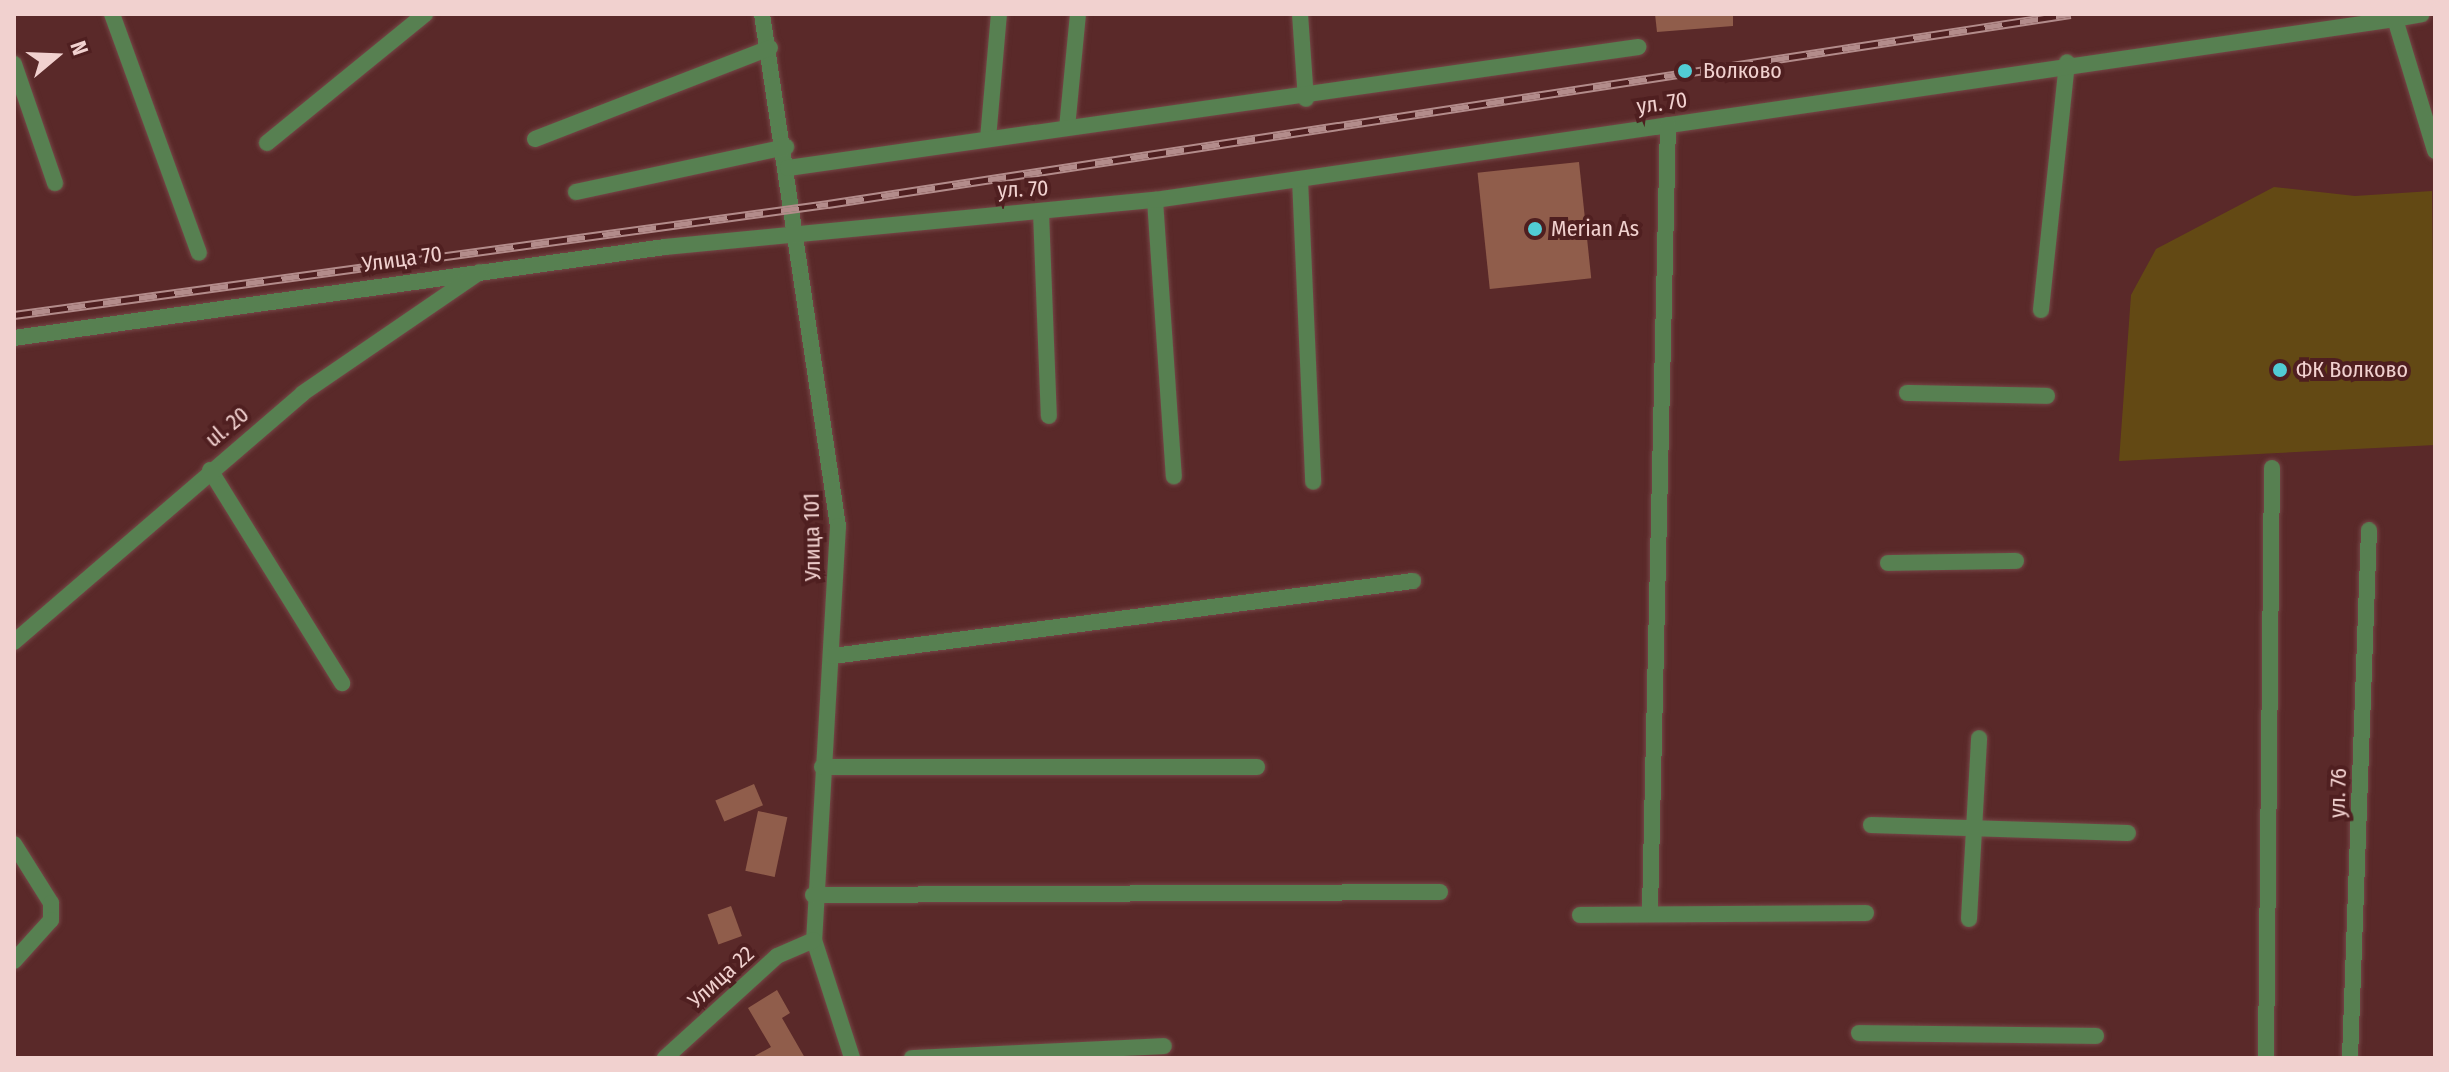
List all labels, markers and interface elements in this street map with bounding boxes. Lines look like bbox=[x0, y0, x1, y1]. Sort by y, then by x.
north arrow bbox=[16, 16, 96, 96]
text: N bbox=[64, 37, 94, 59]
place label: Волково bbox=[1703, 58, 1782, 84]
marker: Волково bbox=[1674, 60, 1696, 82]
street label: ул. 70 bbox=[1635, 86, 1689, 120]
street label: ул. 70 bbox=[997, 175, 1049, 203]
place label: Merian As bbox=[1551, 216, 1639, 242]
marker: Merian As bbox=[1526, 220, 1544, 238]
street label: Улица 70 bbox=[360, 240, 444, 278]
place label: ФК Волково bbox=[2296, 357, 2408, 383]
marker: ФК Волково bbox=[2271, 361, 2289, 379]
street label: ul. 20 bbox=[200, 401, 254, 453]
street label: Улица 101 bbox=[798, 493, 826, 581]
street label: ул. 76 bbox=[2324, 768, 2352, 818]
street label: Улица 22 bbox=[683, 941, 759, 1013]

